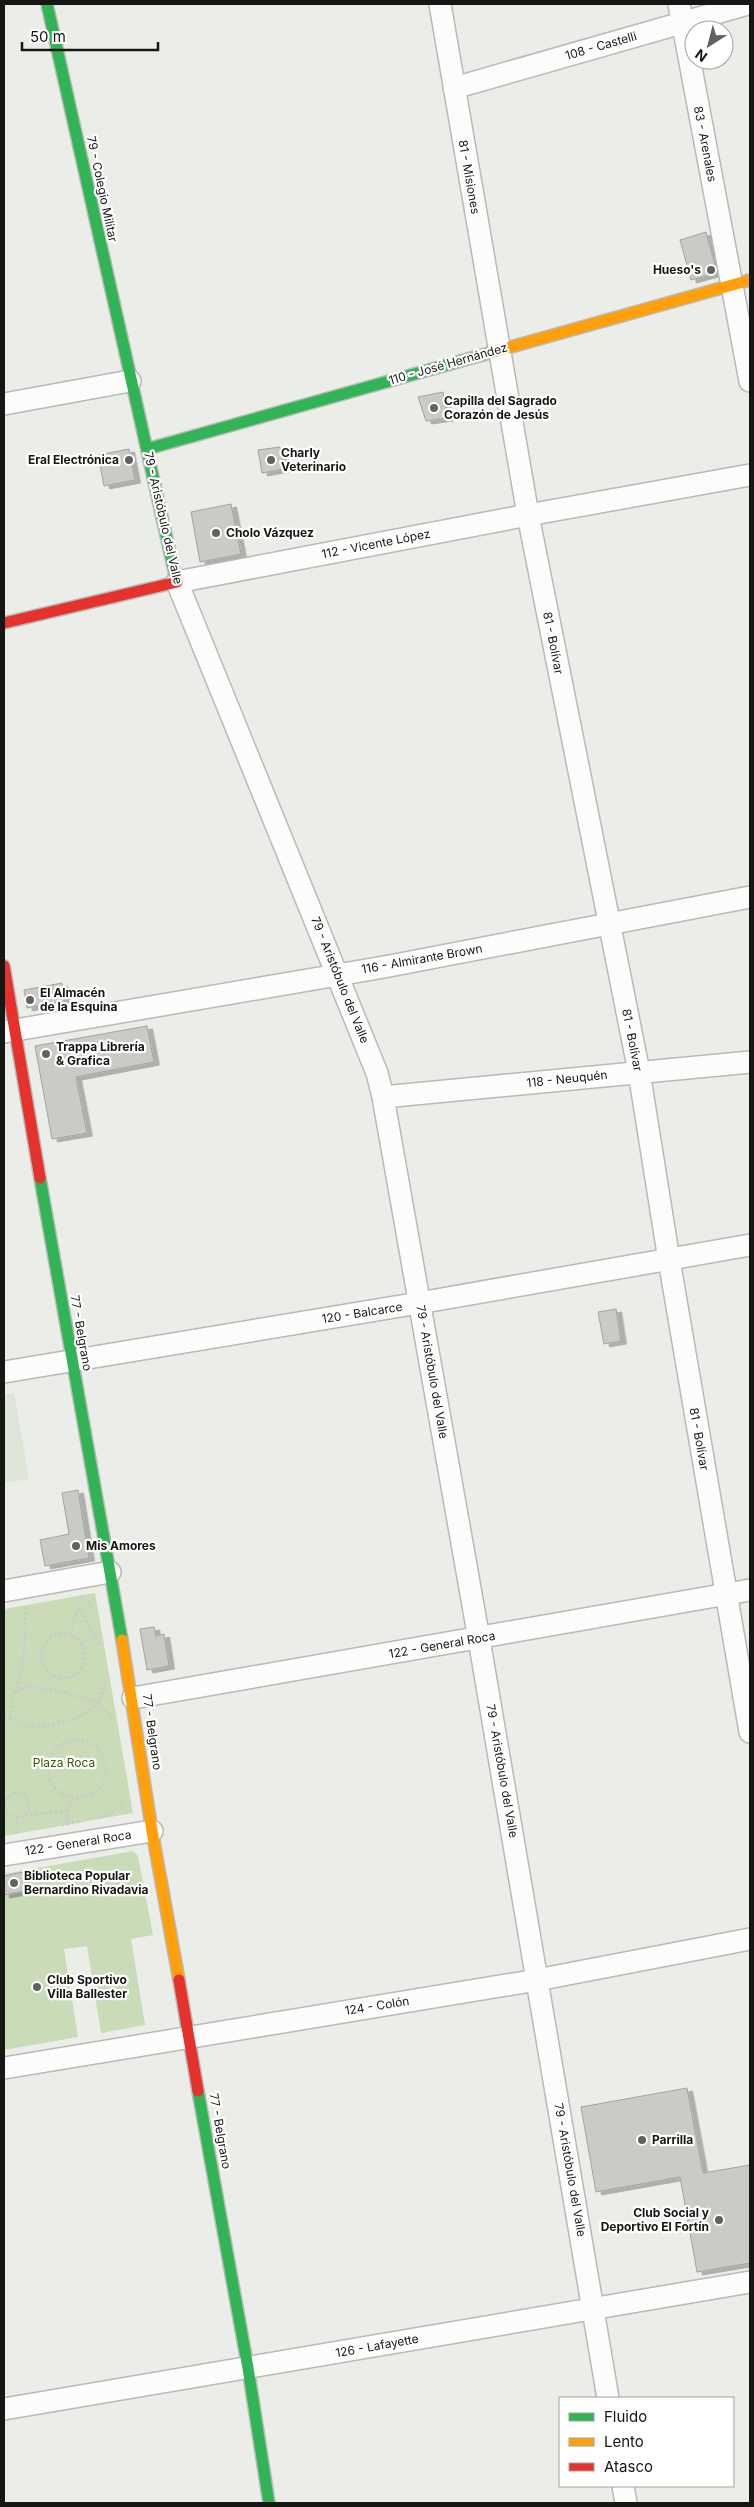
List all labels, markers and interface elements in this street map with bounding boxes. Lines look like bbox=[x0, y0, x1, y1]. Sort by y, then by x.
scale bar bbox=[22, 20, 159, 52]
north arrow bbox=[684, 20, 734, 70]
text: 50 m bbox=[30, 27, 66, 46]
street label: 108 - Castelli bbox=[563, 28, 638, 63]
text: N bbox=[692, 46, 710, 66]
street label: 83 - Arenales bbox=[691, 105, 720, 183]
street label: 79 - Colegio Militar bbox=[84, 135, 121, 244]
street label: 81 - Misiones bbox=[456, 139, 483, 215]
place label: Hueso's bbox=[653, 262, 701, 277]
marker: Hueso's bbox=[705, 264, 717, 276]
street label: 110 - José Hernández bbox=[387, 339, 509, 388]
place label: Capilla del Sagrado Corazón de Jesús bbox=[444, 393, 557, 422]
marker: Capilla del Sagrado Corazón de Jesús bbox=[428, 402, 440, 414]
place label: Charly Veterinario bbox=[281, 445, 346, 474]
street label: 79 - Aristóbulo del Valle bbox=[141, 450, 186, 586]
place label: Eral Electrónica bbox=[28, 452, 119, 467]
marker: Eral Electrónica bbox=[123, 454, 135, 466]
marker: Charly Veterinario bbox=[265, 454, 277, 466]
place label: Cholo Vázquez bbox=[226, 525, 314, 540]
street label: 112 - Vicente López bbox=[320, 526, 432, 561]
marker: Cholo Vázquez bbox=[210, 527, 222, 539]
street label: 81 - Bolívar bbox=[540, 610, 567, 676]
street label: 79 - Aristóbulo del Valle bbox=[308, 914, 373, 1045]
street label: 116 - Almirante Brown bbox=[360, 940, 484, 977]
place label: El Almacén de la Esquina bbox=[40, 985, 117, 1014]
marker: El Almacén de la Esquina bbox=[24, 994, 36, 1006]
street label: 81 - Bolívar bbox=[619, 1007, 646, 1073]
place label: Trappa Librería & Grafica bbox=[56, 1039, 145, 1068]
marker: Trappa Librería & Grafica bbox=[40, 1048, 52, 1060]
street label: 118 - Neuquén bbox=[526, 1067, 608, 1090]
street label: 77 - Belgrano bbox=[67, 1294, 96, 1372]
street label: 120 - Balcarce bbox=[321, 1299, 403, 1326]
street label: 79 - Aristóbulo del Valle bbox=[413, 1304, 452, 1440]
street label: 81 - Bolívar bbox=[687, 1406, 712, 1472]
place label: Mis Amores bbox=[86, 1538, 156, 1553]
marker: Mis Amores bbox=[70, 1540, 82, 1552]
street label: 122 - General Roca bbox=[388, 1628, 496, 1661]
street label: 77 - Belgrano bbox=[140, 1693, 165, 1771]
street label: 79 - Aristóbulo del Valle bbox=[483, 1703, 522, 1839]
park label: Plaza Roca bbox=[33, 1755, 95, 1770]
street label: 122 - General Roca bbox=[24, 1827, 132, 1858]
place label: Biblioteca Popular Bernardino Rivadavia bbox=[24, 1868, 149, 1897]
marker: Biblioteca Popular Bernardino Rivadavia bbox=[8, 1877, 20, 1889]
place label: Club Sportivo Villa Ballester bbox=[47, 1972, 127, 2001]
marker: Club Sportivo Villa Ballester bbox=[31, 1981, 43, 1993]
street label: 124 - Colón bbox=[344, 1993, 410, 2018]
street label: 77 - Belgrano bbox=[206, 2092, 235, 2170]
street label: 79 - Aristóbulo del Valle bbox=[551, 2102, 590, 2238]
place label: Parrilla bbox=[652, 2132, 693, 2147]
marker: Parrilla bbox=[636, 2134, 648, 2146]
place label: Club Social y Deportivo El Fortín bbox=[601, 2205, 710, 2234]
marker: Club Social y Deportivo El Fortín bbox=[713, 2214, 725, 2226]
street label: 126 - Lafayette bbox=[334, 2331, 420, 2360]
legend bbox=[559, 2397, 734, 2487]
text: Fluido bbox=[604, 2407, 647, 2426]
text: Lento bbox=[604, 2432, 644, 2451]
text: Atasco bbox=[604, 2457, 653, 2476]

